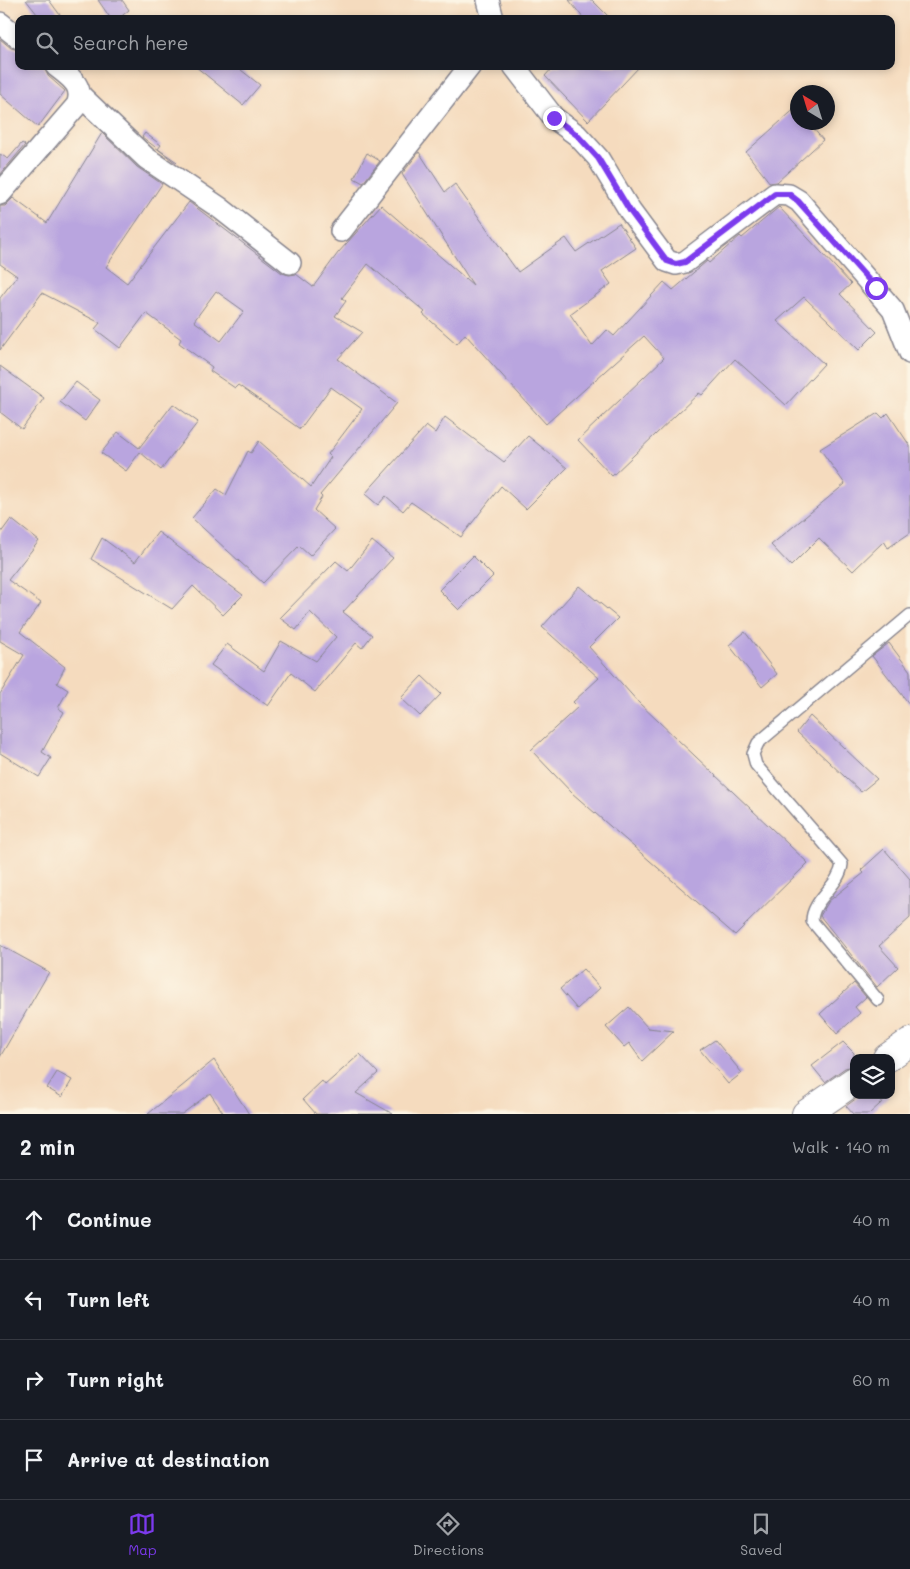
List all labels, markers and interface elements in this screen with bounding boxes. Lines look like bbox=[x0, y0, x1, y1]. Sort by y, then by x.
search box bbox=[15, 15, 895, 70]
icon: search bbox=[33, 29, 61, 57]
text: Search here bbox=[73, 30, 189, 55]
north arrow bbox=[790, 85, 835, 130]
route end bbox=[543, 107, 566, 130]
route start bbox=[865, 277, 888, 300]
map controls bbox=[850, 1054, 895, 1099]
button: layers bbox=[850, 1054, 895, 1099]
text: 2 min bbox=[20, 1133, 75, 1160]
text: Walk · 140 m bbox=[792, 1136, 890, 1157]
icon: ahead bbox=[20, 1206, 48, 1234]
text: Continue bbox=[67, 1207, 152, 1232]
text: 40 m bbox=[853, 1209, 890, 1230]
icon: left bbox=[20, 1286, 48, 1314]
text: Turn left bbox=[67, 1287, 150, 1312]
text: 40 m bbox=[853, 1289, 890, 1310]
icon: right bbox=[20, 1366, 48, 1394]
text: Turn right bbox=[67, 1367, 164, 1392]
text: 60 m bbox=[853, 1369, 890, 1390]
icon: arrive bbox=[20, 1446, 48, 1474]
text: Arrive at destination bbox=[67, 1447, 270, 1472]
tab: Map bbox=[128, 1510, 157, 1559]
tab: Directions bbox=[413, 1510, 484, 1559]
tab: Saved bbox=[740, 1510, 782, 1559]

